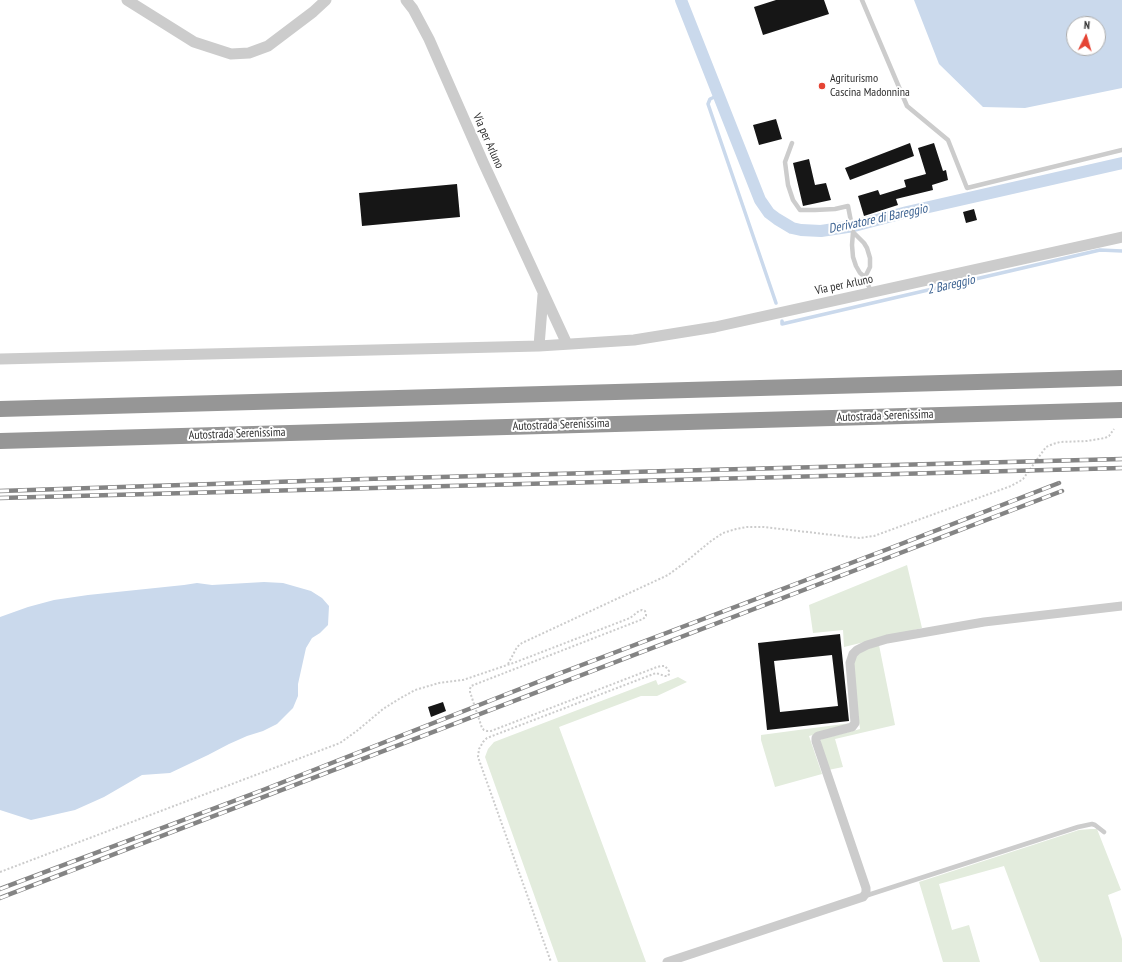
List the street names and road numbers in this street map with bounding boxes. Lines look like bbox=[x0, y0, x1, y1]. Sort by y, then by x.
street label: Via per Arluno bbox=[469, 111, 507, 171]
street label: Via per Arluno bbox=[814, 272, 874, 298]
street label: Autostrada Serenissima bbox=[836, 407, 934, 425]
street label: Autostrada Serenissima bbox=[512, 416, 610, 434]
street label: Autostrada Serenissima bbox=[188, 425, 286, 443]

